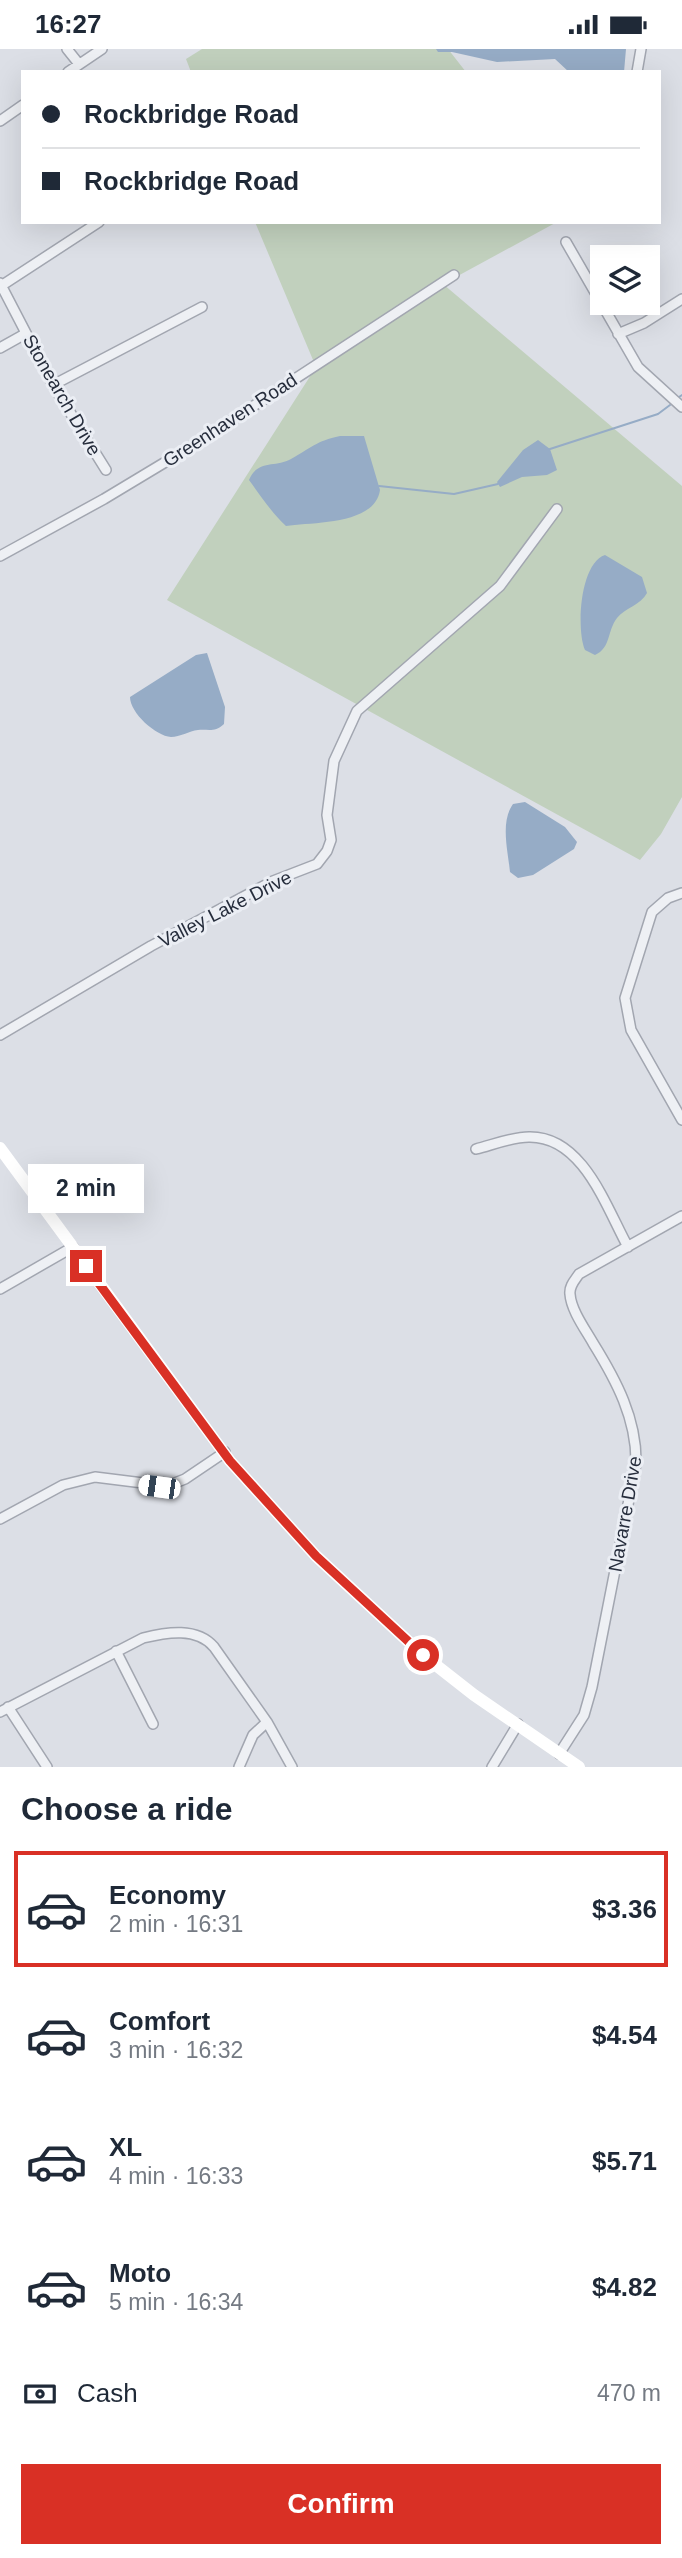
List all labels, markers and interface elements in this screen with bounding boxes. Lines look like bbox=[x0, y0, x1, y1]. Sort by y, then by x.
text: 16:27 bbox=[35, 9, 102, 39]
text: Rockbridge Road bbox=[84, 99, 299, 129]
text: Rockbridge Road bbox=[84, 166, 299, 196]
map controls bbox=[590, 245, 660, 315]
button: layers bbox=[590, 245, 660, 315]
street label: Stonearch Drive bbox=[19, 331, 105, 459]
street label: Greenhaven Road bbox=[159, 369, 301, 471]
street label: Valley Lake Drive bbox=[155, 866, 295, 952]
callout: 2 min bbox=[28, 1165, 144, 1213]
text: 2 min bbox=[56, 1175, 116, 1201]
route end bbox=[70, 1250, 102, 1282]
street label: Navarre Drive bbox=[604, 1454, 646, 1574]
car bbox=[137, 1474, 182, 1500]
route start bbox=[407, 1639, 439, 1671]
text: Choose a ride bbox=[21, 1791, 233, 1827]
icon: car bbox=[25, 1878, 88, 1941]
text: Economy bbox=[109, 1880, 226, 1910]
text: $3.36 bbox=[592, 1894, 657, 1924]
text: 2 min · 16:31 bbox=[109, 1911, 243, 1937]
icon: car bbox=[25, 2004, 88, 2067]
text: Comfort bbox=[109, 2006, 210, 2036]
text: $4.54 bbox=[592, 2020, 657, 2050]
text: 3 min · 16:32 bbox=[109, 2037, 243, 2063]
icon: car bbox=[25, 2130, 88, 2193]
text: XL bbox=[109, 2132, 142, 2162]
text: $5.71 bbox=[592, 2146, 657, 2176]
text: 4 min · 16:33 bbox=[109, 2163, 243, 2189]
icon: car bbox=[25, 2256, 88, 2319]
text: Moto bbox=[109, 2258, 171, 2288]
text: $4.82 bbox=[592, 2272, 657, 2302]
text: 5 min · 16:34 bbox=[109, 2289, 243, 2315]
icon: cash bbox=[21, 2375, 59, 2413]
text: Cash bbox=[77, 2378, 138, 2408]
text: 470 m bbox=[597, 2380, 661, 2406]
button: Confirm bbox=[21, 2464, 661, 2544]

